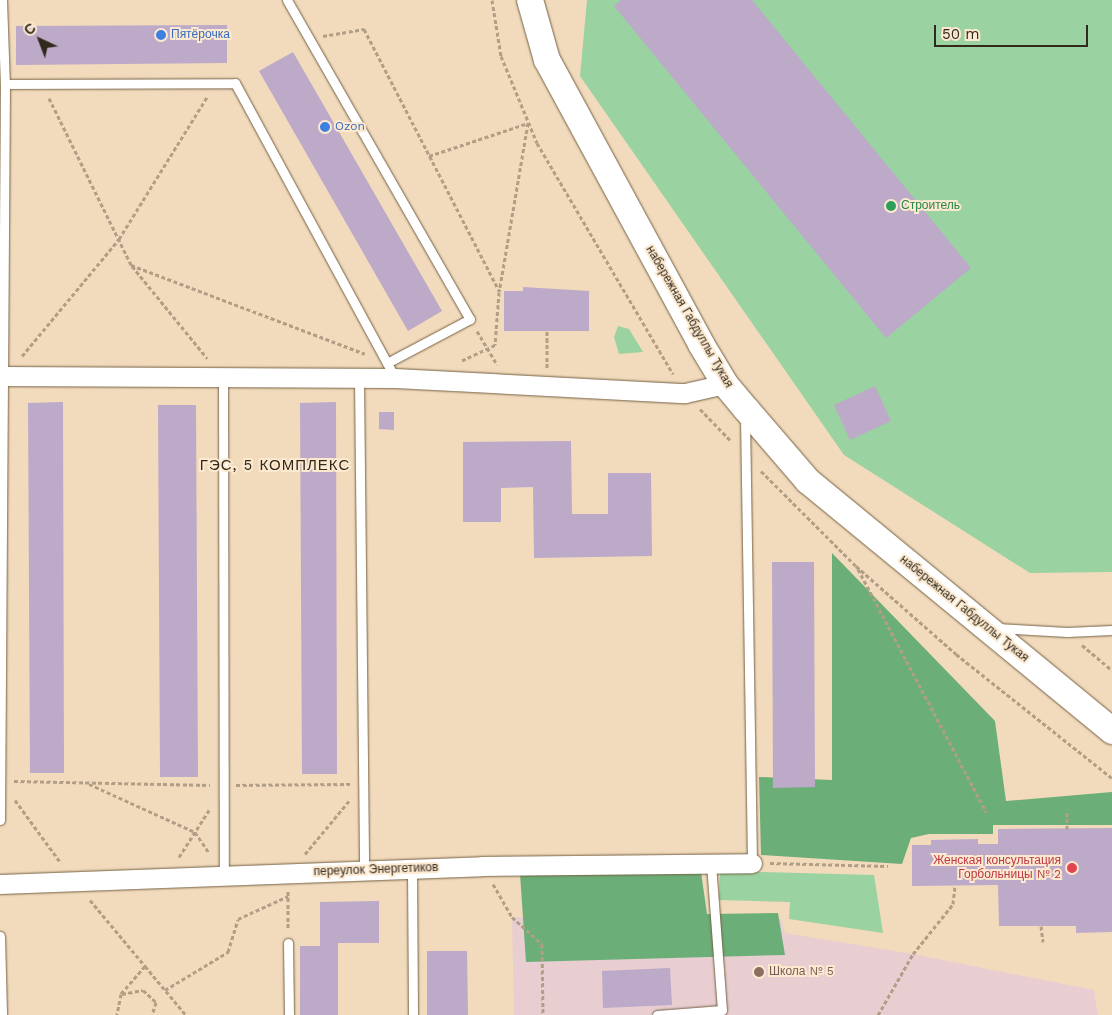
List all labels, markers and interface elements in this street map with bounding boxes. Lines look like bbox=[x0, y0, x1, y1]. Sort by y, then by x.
north arrow bbox=[15, 15, 65, 65]
scale bar bbox=[937, 15, 1091, 47]
text: С bbox=[21, 20, 39, 38]
text: 50 m bbox=[942, 25, 979, 43]
place label: Пятёрочка bbox=[171, 28, 230, 42]
marker: Пятёрочка bbox=[155, 29, 167, 41]
place label: Ozon bbox=[335, 120, 365, 134]
marker: Ozon bbox=[319, 121, 331, 133]
place label: Строитель bbox=[901, 199, 960, 213]
marker: Строитель bbox=[885, 200, 897, 212]
street label: набережная Габдуллы Тукая bbox=[642, 243, 736, 391]
district label: ГЭС, 5 КОМПЛЕКС bbox=[198, 457, 352, 475]
street label: набережная Габдуллы Тукая bbox=[897, 553, 1031, 665]
place label: Женская консультация Горбольницы № 2 bbox=[933, 854, 1061, 882]
street label: переулок Энергетиков bbox=[313, 861, 439, 879]
marker: Женская консультация Горбольницы № 2 bbox=[1065, 861, 1079, 875]
place label: Школа № 5 bbox=[769, 965, 834, 979]
marker: Школа № 5 bbox=[753, 966, 765, 978]

